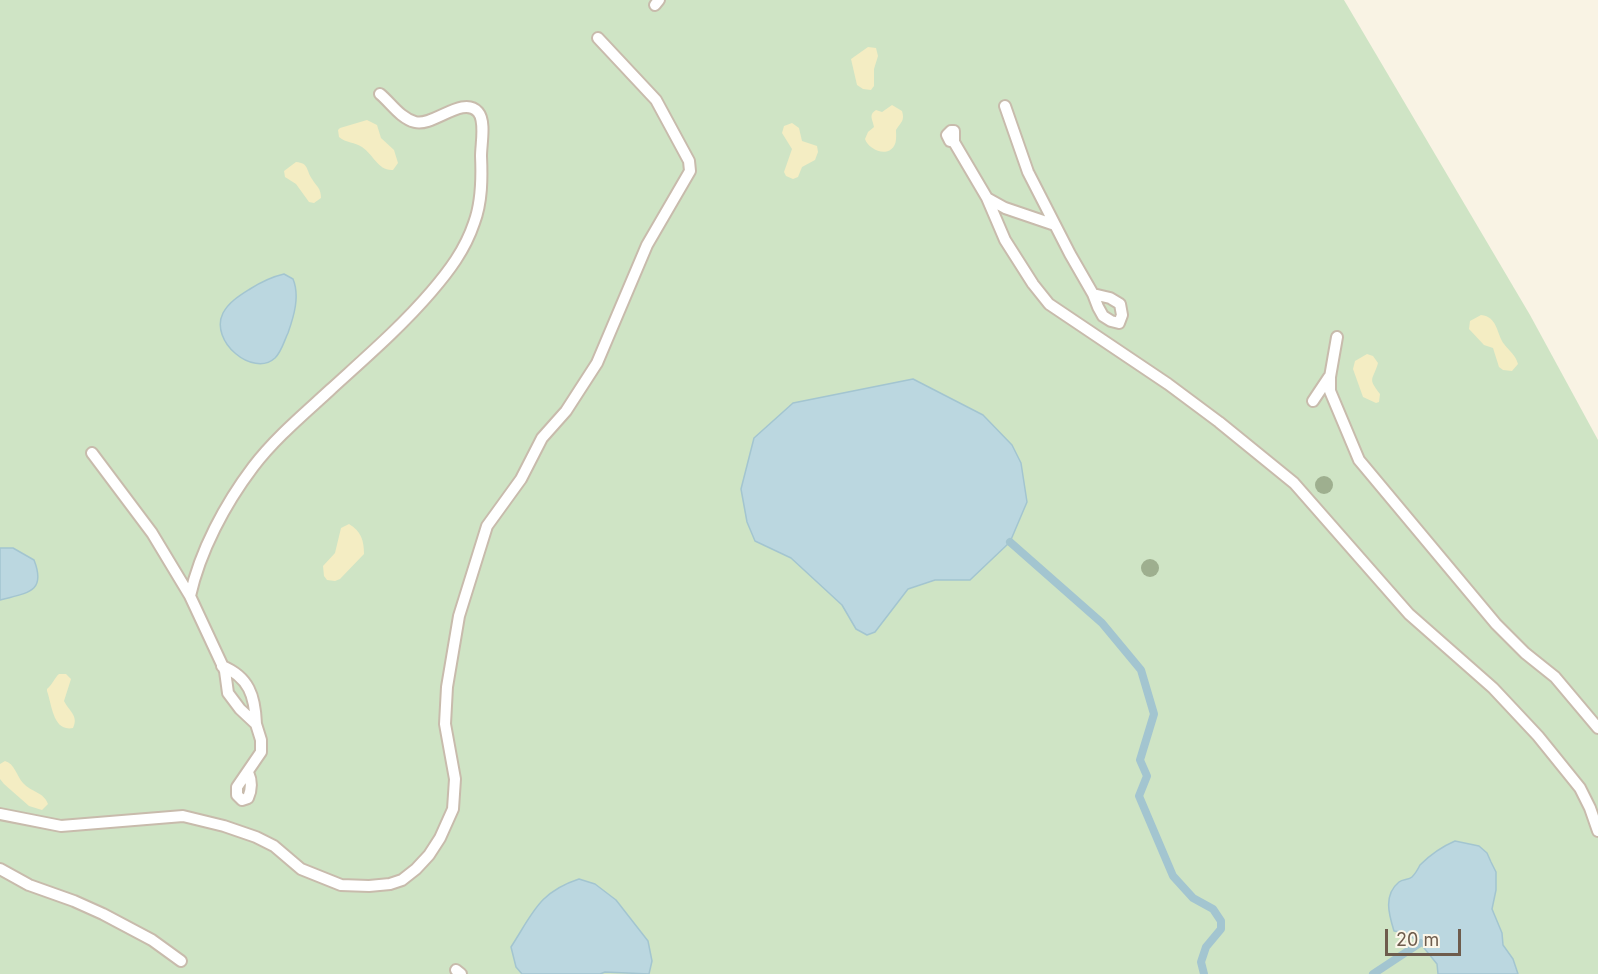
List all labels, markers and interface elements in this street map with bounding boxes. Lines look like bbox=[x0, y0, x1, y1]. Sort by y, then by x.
scale bar bbox=[1388, 917, 1464, 955]
text: 20 m bbox=[1396, 929, 1439, 950]

